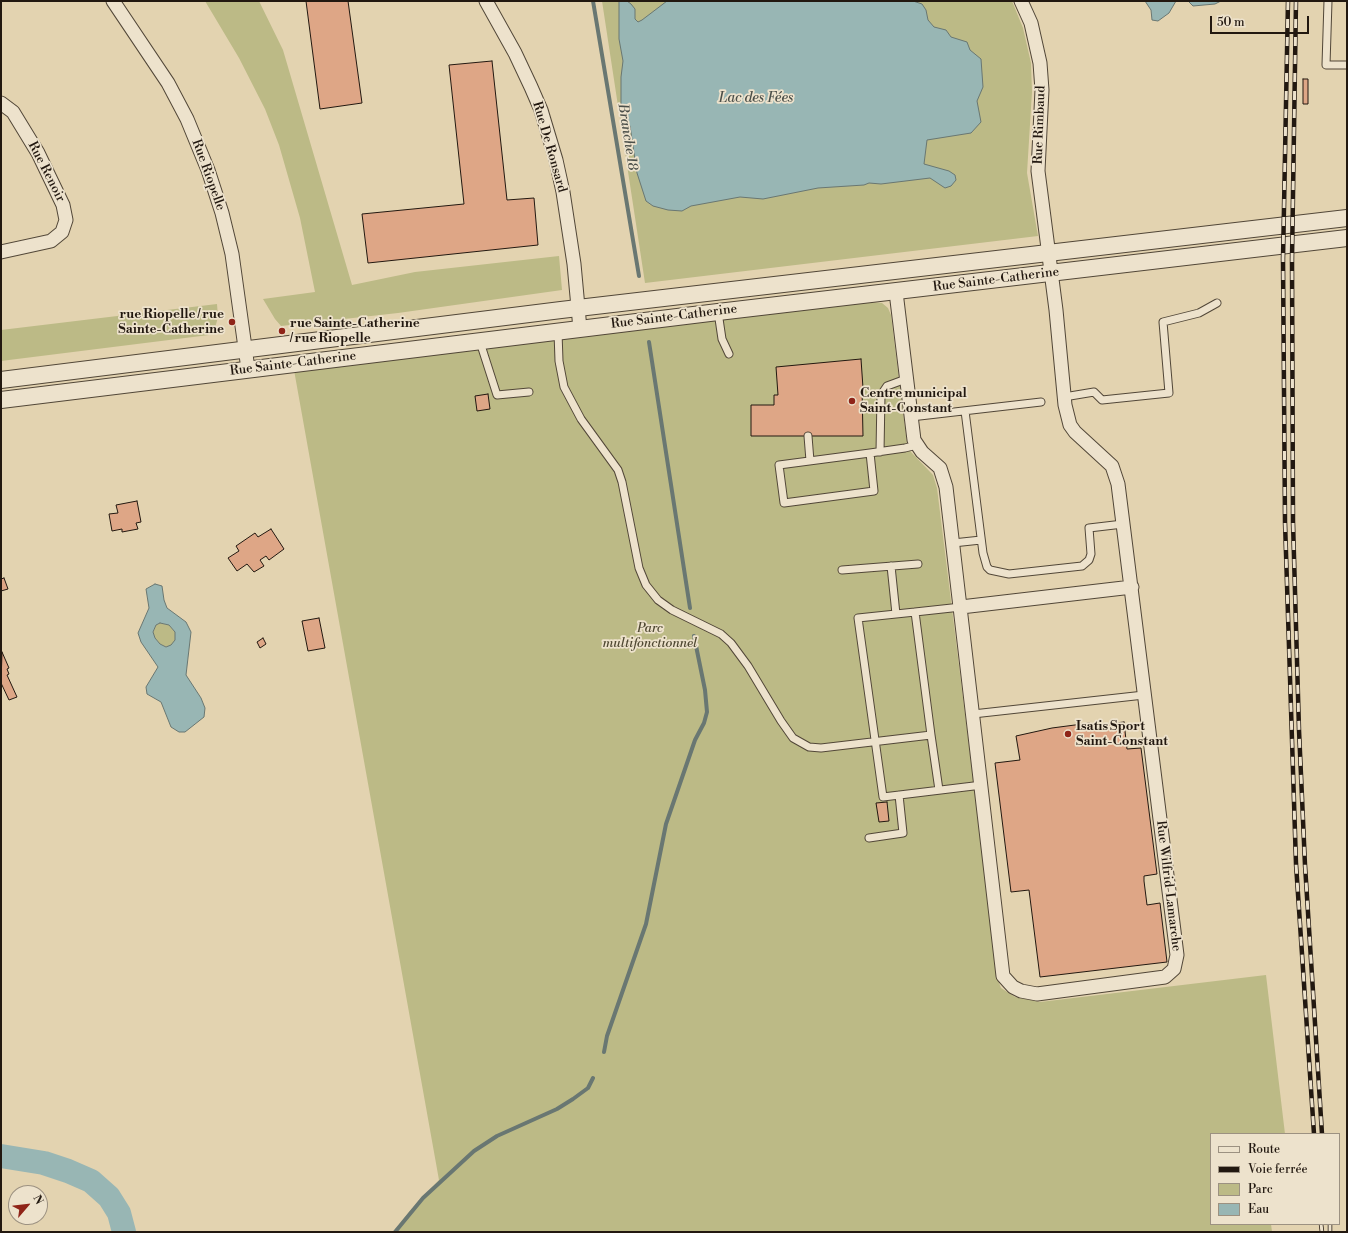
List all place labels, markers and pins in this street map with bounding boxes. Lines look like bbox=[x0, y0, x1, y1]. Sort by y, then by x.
place label: rue Riopelle / rue Sainte-Catherine bbox=[118, 307, 224, 338]
place label: rue Sainte-Catherine / rue Riopelle bbox=[290, 316, 420, 347]
marker: rue Riopelle / rue Sainte-Catherine bbox=[227, 317, 237, 327]
marker: rue Sainte-Catherine / rue Riopelle bbox=[277, 326, 287, 336]
place label: Centre municipal Saint-Constant bbox=[860, 386, 967, 417]
marker: Centre municipal Saint-Constant bbox=[847, 396, 857, 406]
place label: Isatis Sport Saint-Constant bbox=[1076, 719, 1168, 750]
marker: Isatis Sport Saint-Constant bbox=[1063, 729, 1073, 739]

